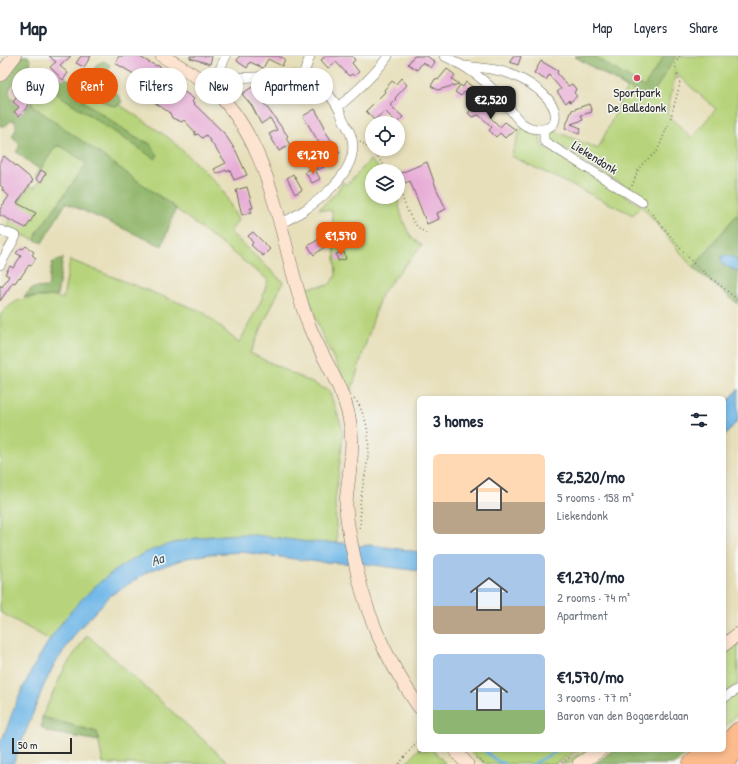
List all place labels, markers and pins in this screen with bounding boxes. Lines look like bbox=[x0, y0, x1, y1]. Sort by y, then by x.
marker: Sportpark De Balledonk bbox=[632, 73, 642, 83]
place label: Sportpark De Balledonk bbox=[608, 83, 667, 116]
pin: €2,520 bbox=[458, 86, 524, 120]
pin: €1,270 bbox=[280, 141, 346, 175]
pin: €1,570 bbox=[308, 222, 374, 256]

